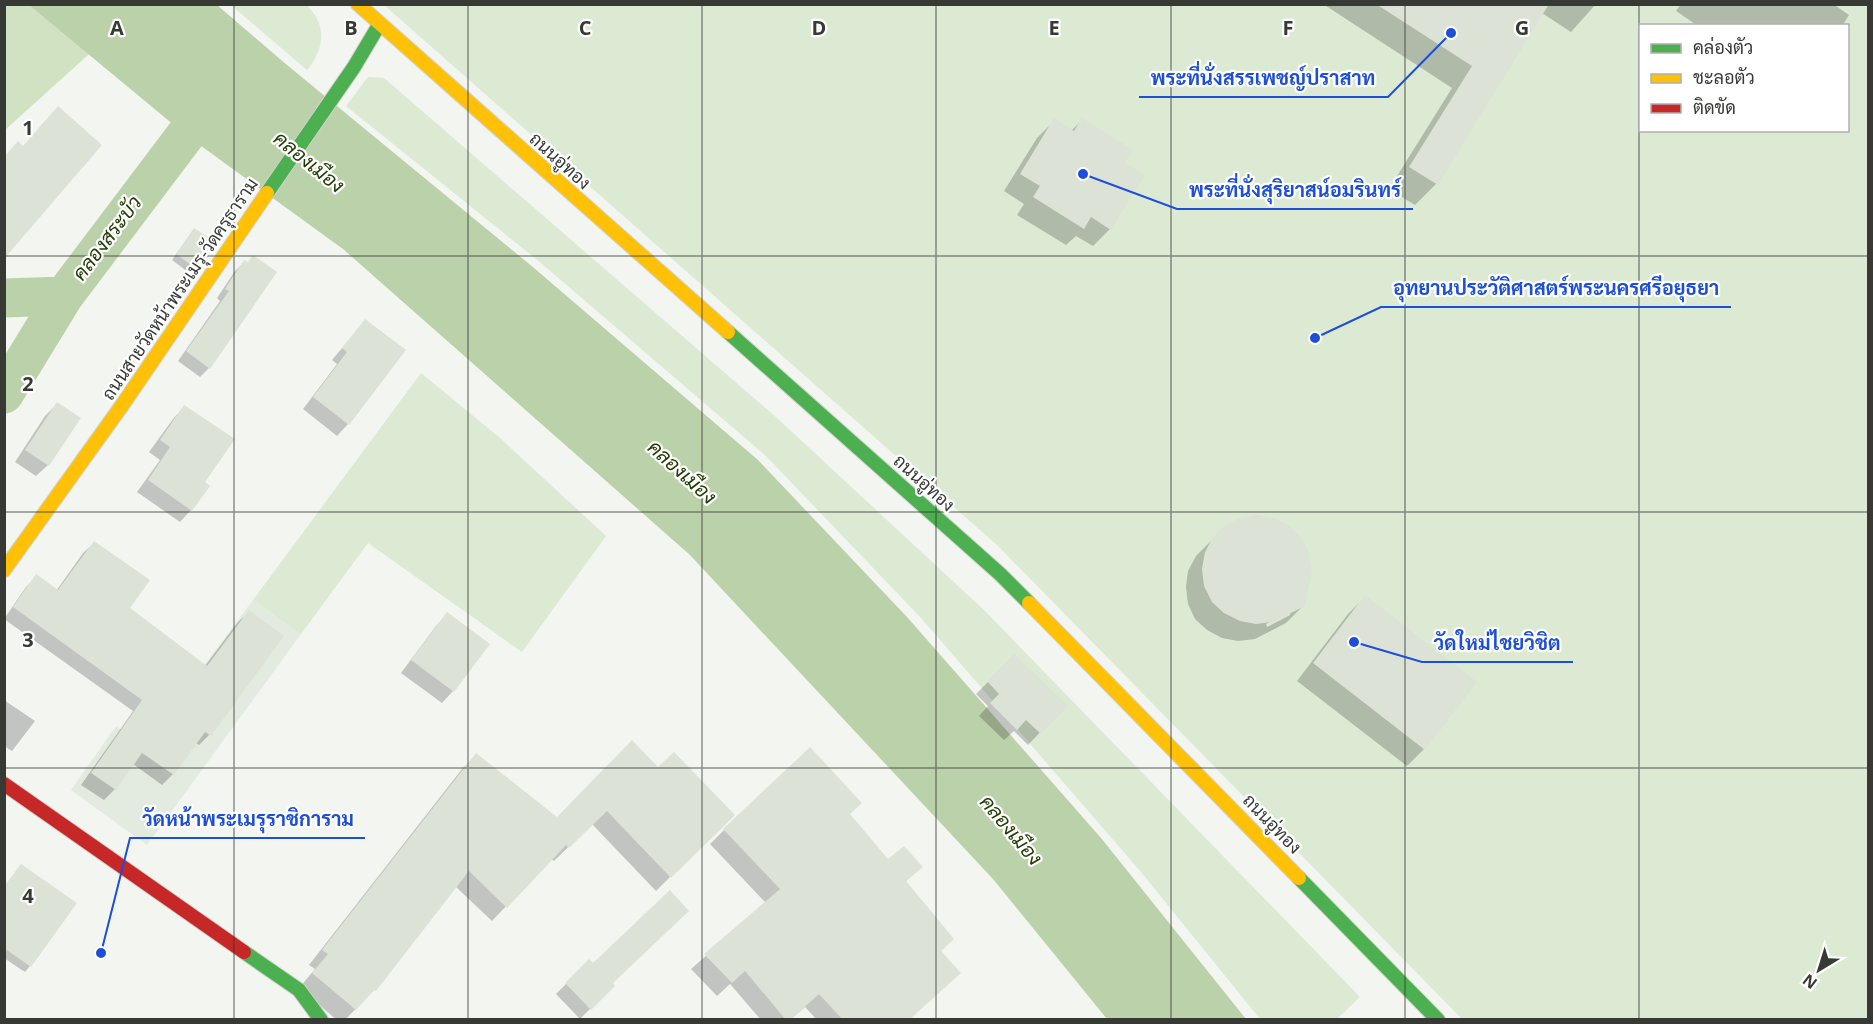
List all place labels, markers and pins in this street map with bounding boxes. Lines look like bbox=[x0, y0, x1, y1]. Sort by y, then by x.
callout: พระที่นั่งสรรเพชญ์ปราสาท bbox=[1139, 59, 1388, 97]
callout: พระที่นั่งสุริยาสน์อมรินทร์ bbox=[1177, 171, 1413, 209]
callout: อุทยานประวัติศาสตร์พระนครศรีอยุธยา bbox=[1381, 269, 1731, 307]
callout: วัดใหม่ไชยวิชิต bbox=[1422, 624, 1573, 662]
callout: วัดหน้าพระเมรุราชิการาม bbox=[130, 800, 365, 838]

